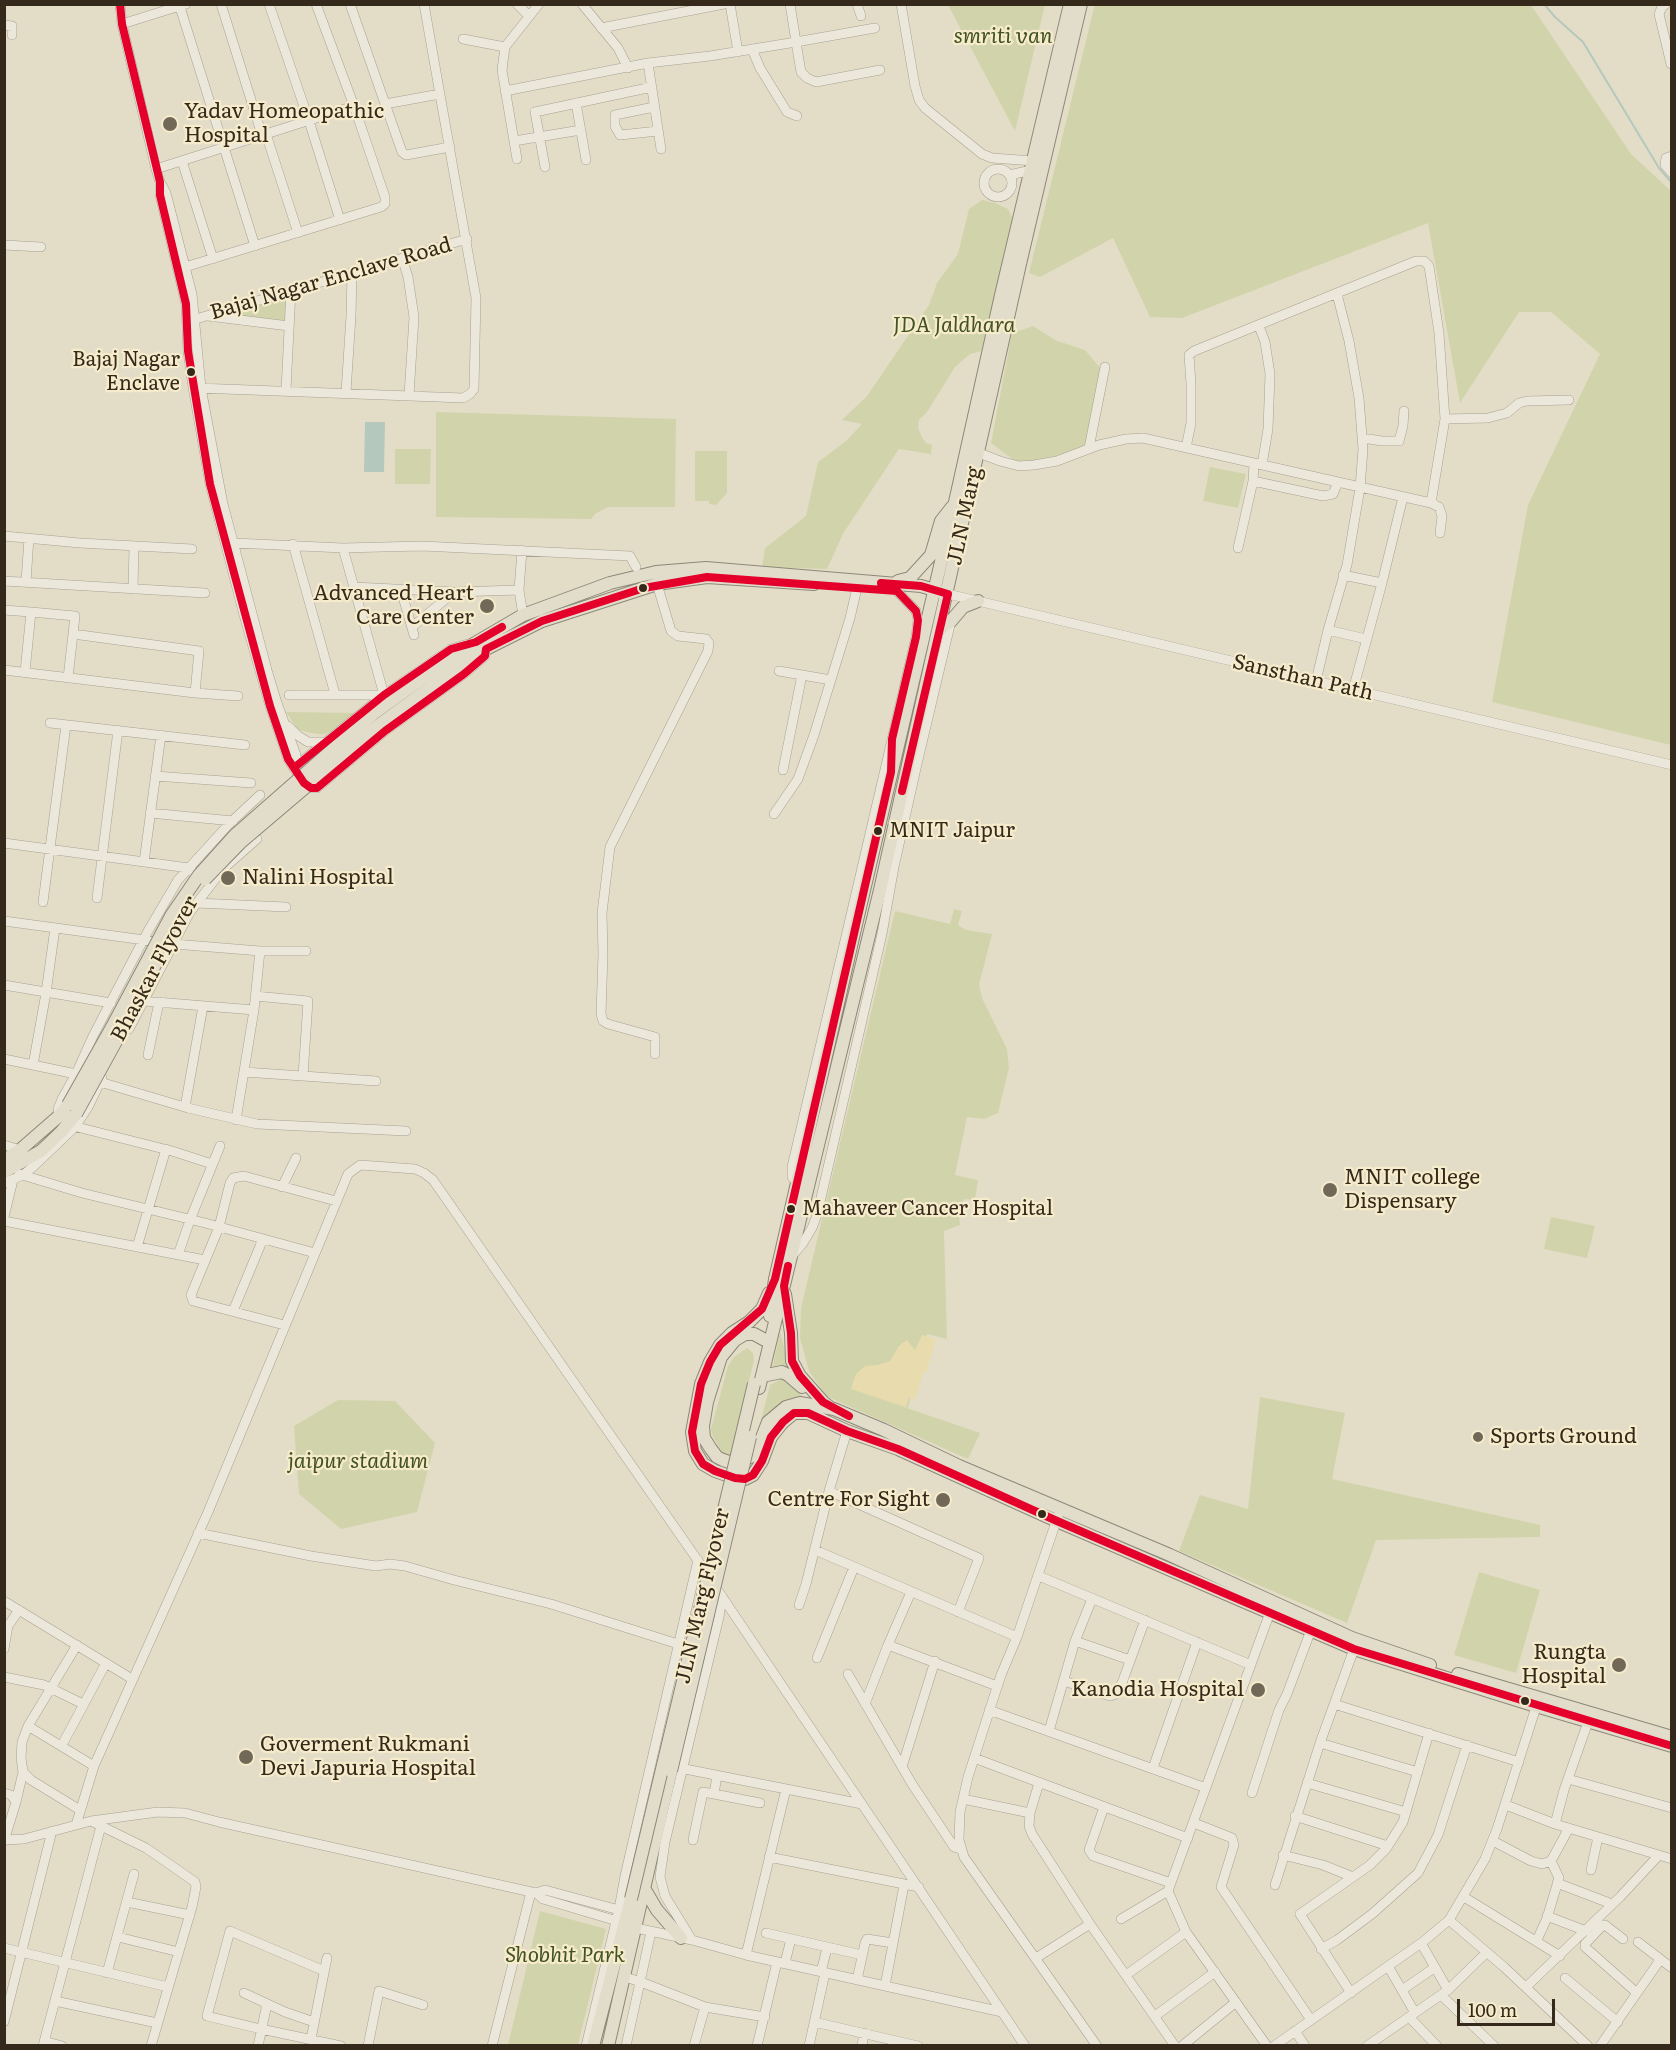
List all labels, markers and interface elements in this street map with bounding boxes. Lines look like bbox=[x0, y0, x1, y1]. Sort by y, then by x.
park label: smriti van bbox=[953, 24, 1053, 50]
place label: Yadav Homeopathic Hospital bbox=[184, 99, 384, 149]
marker: Yadav Homeopathic Hospital bbox=[161, 115, 179, 133]
street label: Bajaj Nagar Enclave Road bbox=[207, 232, 455, 326]
park label: JDA Jaldhara bbox=[893, 313, 1015, 339]
place label: Bajaj Nagar Enclave bbox=[72, 348, 180, 395]
marker: Bajaj Nagar Enclave bbox=[185, 366, 197, 378]
street label: JLN Marg bbox=[942, 464, 988, 568]
place label: Advanced Heart Care Center bbox=[313, 581, 474, 631]
unlabelled marker bbox=[637, 582, 649, 594]
marker: Advanced Heart Care Center bbox=[478, 597, 496, 615]
street label: Sansthan Path bbox=[1230, 650, 1376, 706]
place label: MNIT Jaipur bbox=[889, 819, 1015, 843]
marker: MNIT Jaipur bbox=[872, 825, 884, 837]
place label: Nalini Hospital bbox=[242, 865, 394, 891]
marker: Nalini Hospital bbox=[219, 869, 237, 887]
street label: Bhaskar Flyover bbox=[106, 892, 204, 1046]
place label: MNIT college Dispensary bbox=[1344, 1165, 1480, 1215]
marker: MNIT college Dispensary bbox=[1321, 1181, 1339, 1199]
place label: Mahaveer Cancer Hospital bbox=[802, 1197, 1053, 1221]
marker: Mahaveer Cancer Hospital bbox=[785, 1203, 797, 1215]
place label: Sports Ground bbox=[1490, 1424, 1637, 1450]
marker: Sports Ground bbox=[1471, 1430, 1485, 1444]
park label: jaipur stadium bbox=[288, 1449, 428, 1475]
place label: Centre For Sight bbox=[767, 1487, 930, 1513]
marker: Centre For Sight bbox=[934, 1491, 952, 1509]
street label: JLN Marg Flyover bbox=[671, 1506, 735, 1686]
unlabelled marker bbox=[1036, 1508, 1048, 1520]
place label: Rungta Hospital bbox=[1521, 1640, 1606, 1690]
marker: Rungta Hospital bbox=[1610, 1656, 1628, 1674]
place label: Kanodia Hospital bbox=[1071, 1677, 1244, 1703]
marker: Kanodia Hospital bbox=[1249, 1681, 1267, 1699]
unlabelled marker bbox=[1519, 1695, 1531, 1707]
place label: Goverment Rukmani Devi Japuria Hospital bbox=[260, 1732, 476, 1782]
marker: Goverment Rukmani Devi Japuria Hospital bbox=[237, 1748, 255, 1766]
park label: Shobhit Park bbox=[505, 1943, 625, 1969]
scale bar bbox=[1460, 1987, 1558, 2025]
text: 100 m bbox=[1468, 1996, 1517, 2023]

